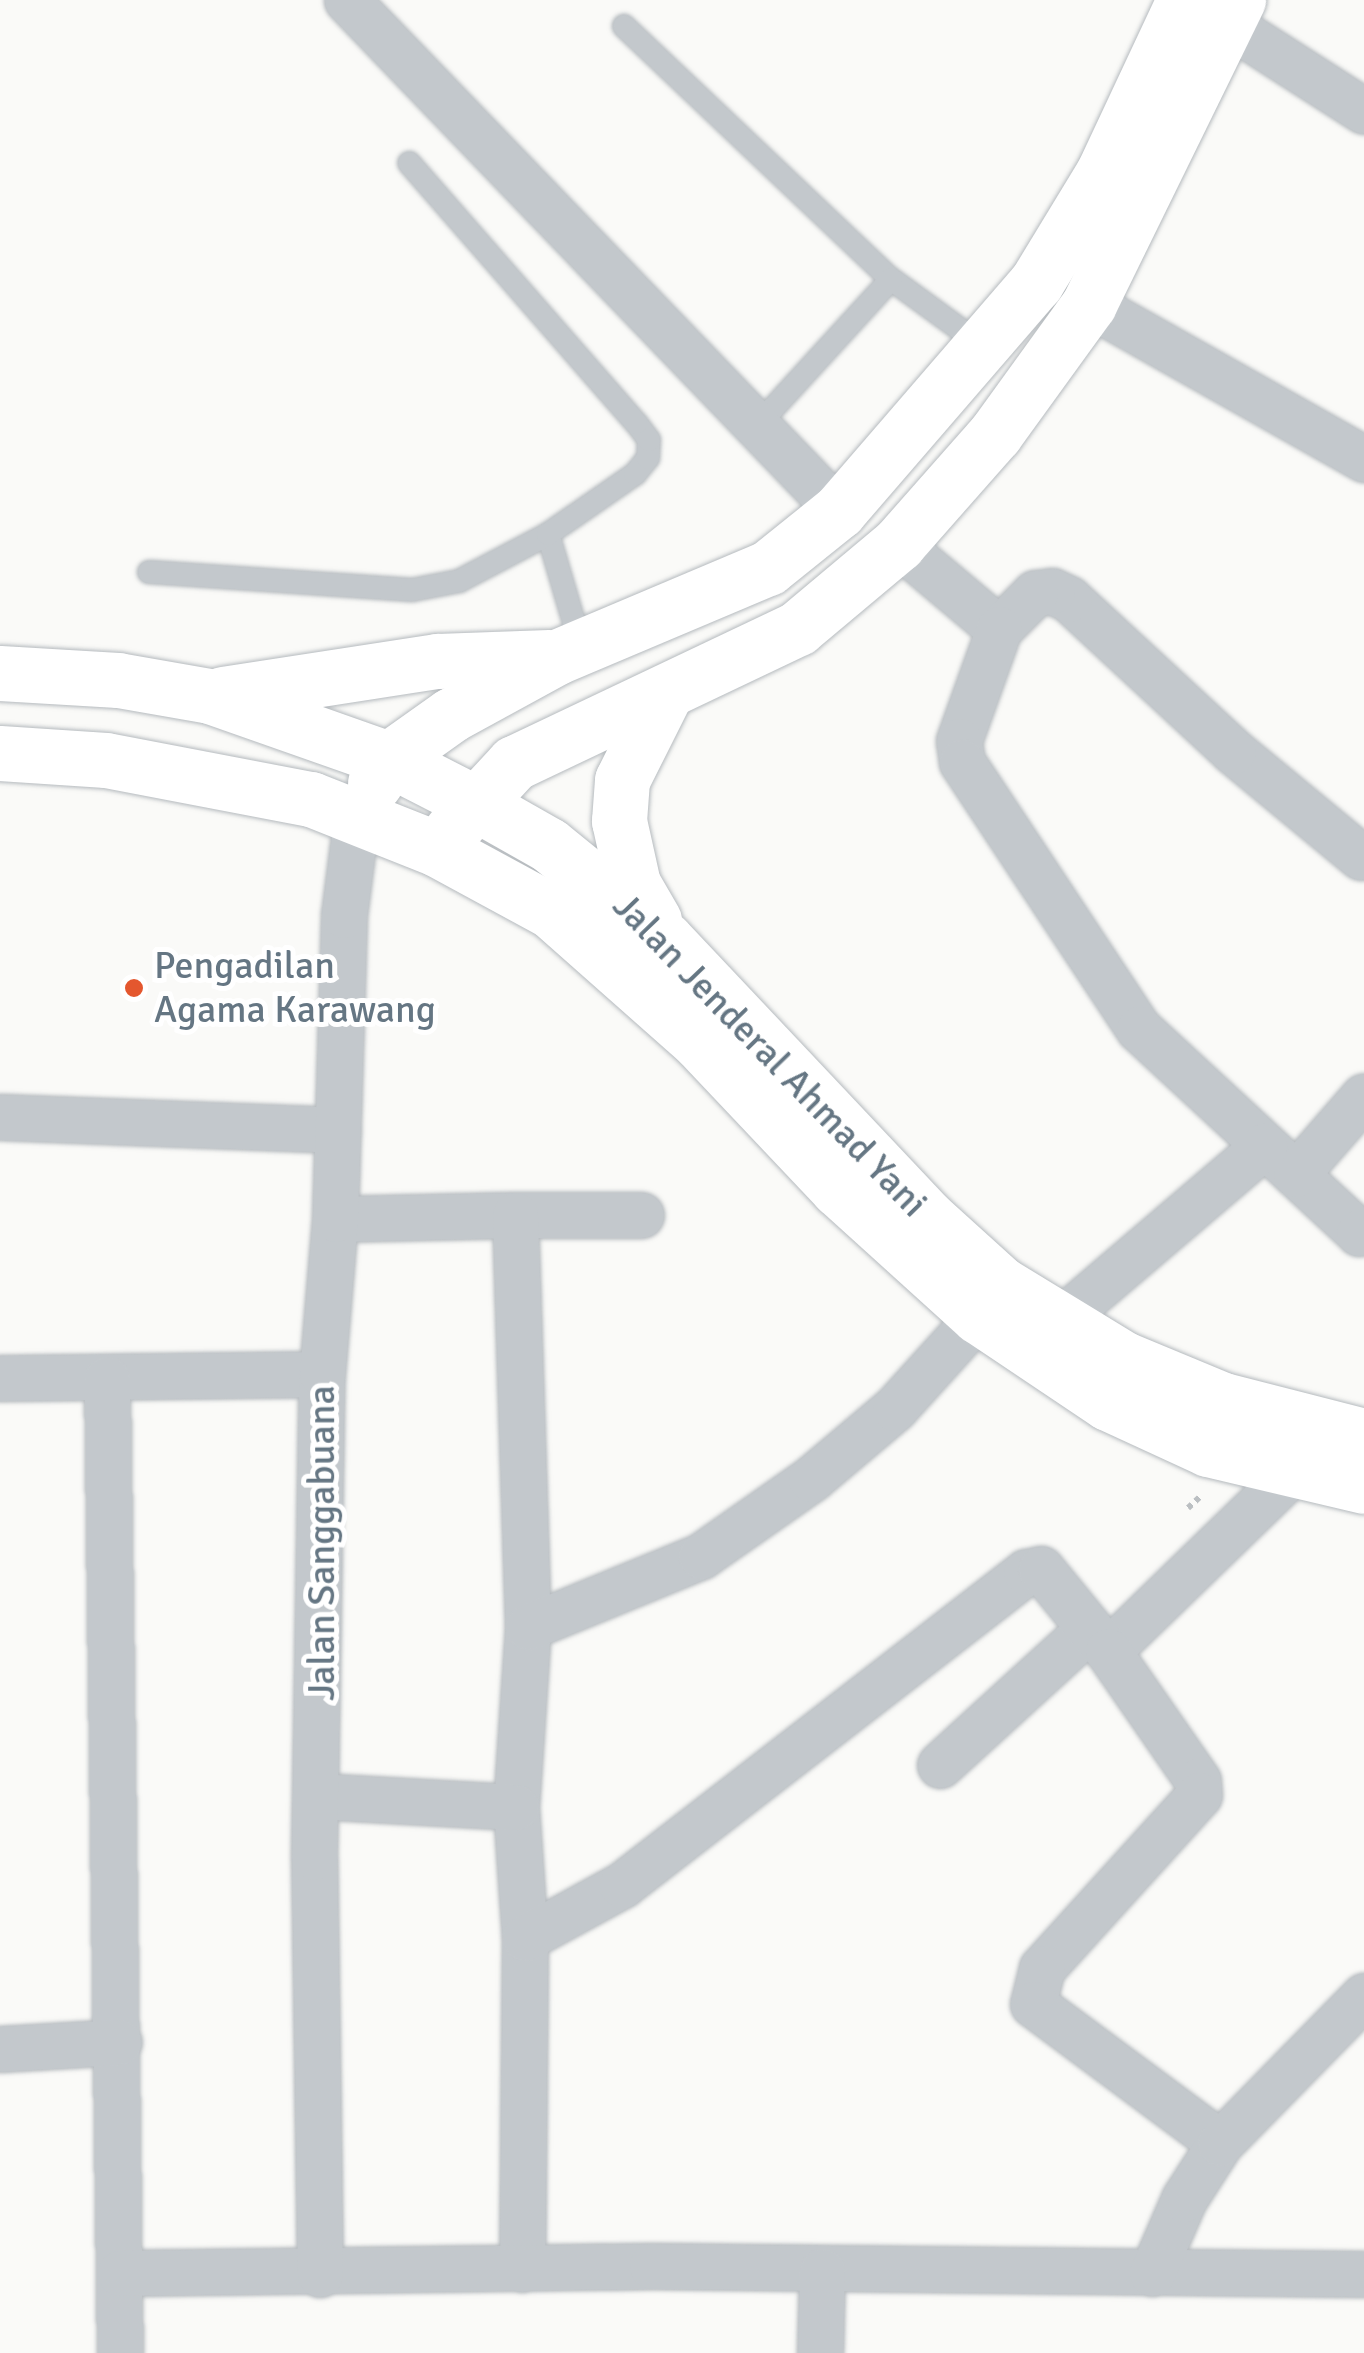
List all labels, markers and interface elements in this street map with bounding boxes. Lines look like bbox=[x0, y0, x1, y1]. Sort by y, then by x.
street label: Jalan Jenderal Ahmad Yani bbox=[603, 883, 937, 1227]
place label: Pengadilan Agama Karawang bbox=[154, 943, 436, 1032]
marker: Pengadilan Agama Karawang bbox=[123, 977, 145, 999]
street label: Jalan Sanggabuana bbox=[299, 1385, 345, 1701]

